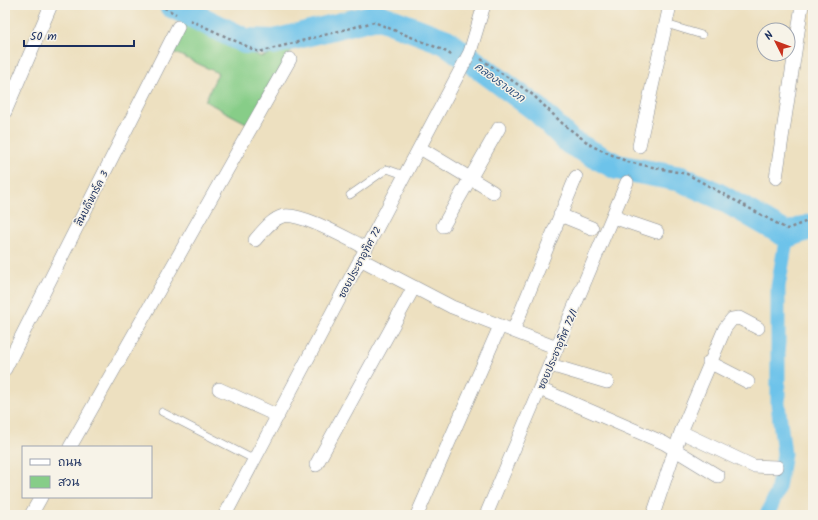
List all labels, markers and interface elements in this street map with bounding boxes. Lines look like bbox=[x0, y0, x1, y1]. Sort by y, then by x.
scale bar bbox=[24, 22, 134, 48]
north arrow bbox=[756, 22, 796, 62]
text: 50 m bbox=[30, 27, 57, 46]
text: N bbox=[760, 27, 778, 45]
water label: คลองรางเวก bbox=[470, 58, 529, 108]
street label: สินบดีพาร์ค 3 bbox=[71, 168, 113, 229]
street label: ซอยประชาอุทิศ 72 bbox=[334, 223, 386, 301]
street label: ซอยประชาอุทิศ 72/1 bbox=[534, 307, 582, 392]
legend bbox=[22, 446, 152, 498]
text: ถนน bbox=[58, 453, 82, 472]
text: สวน bbox=[58, 473, 79, 492]

